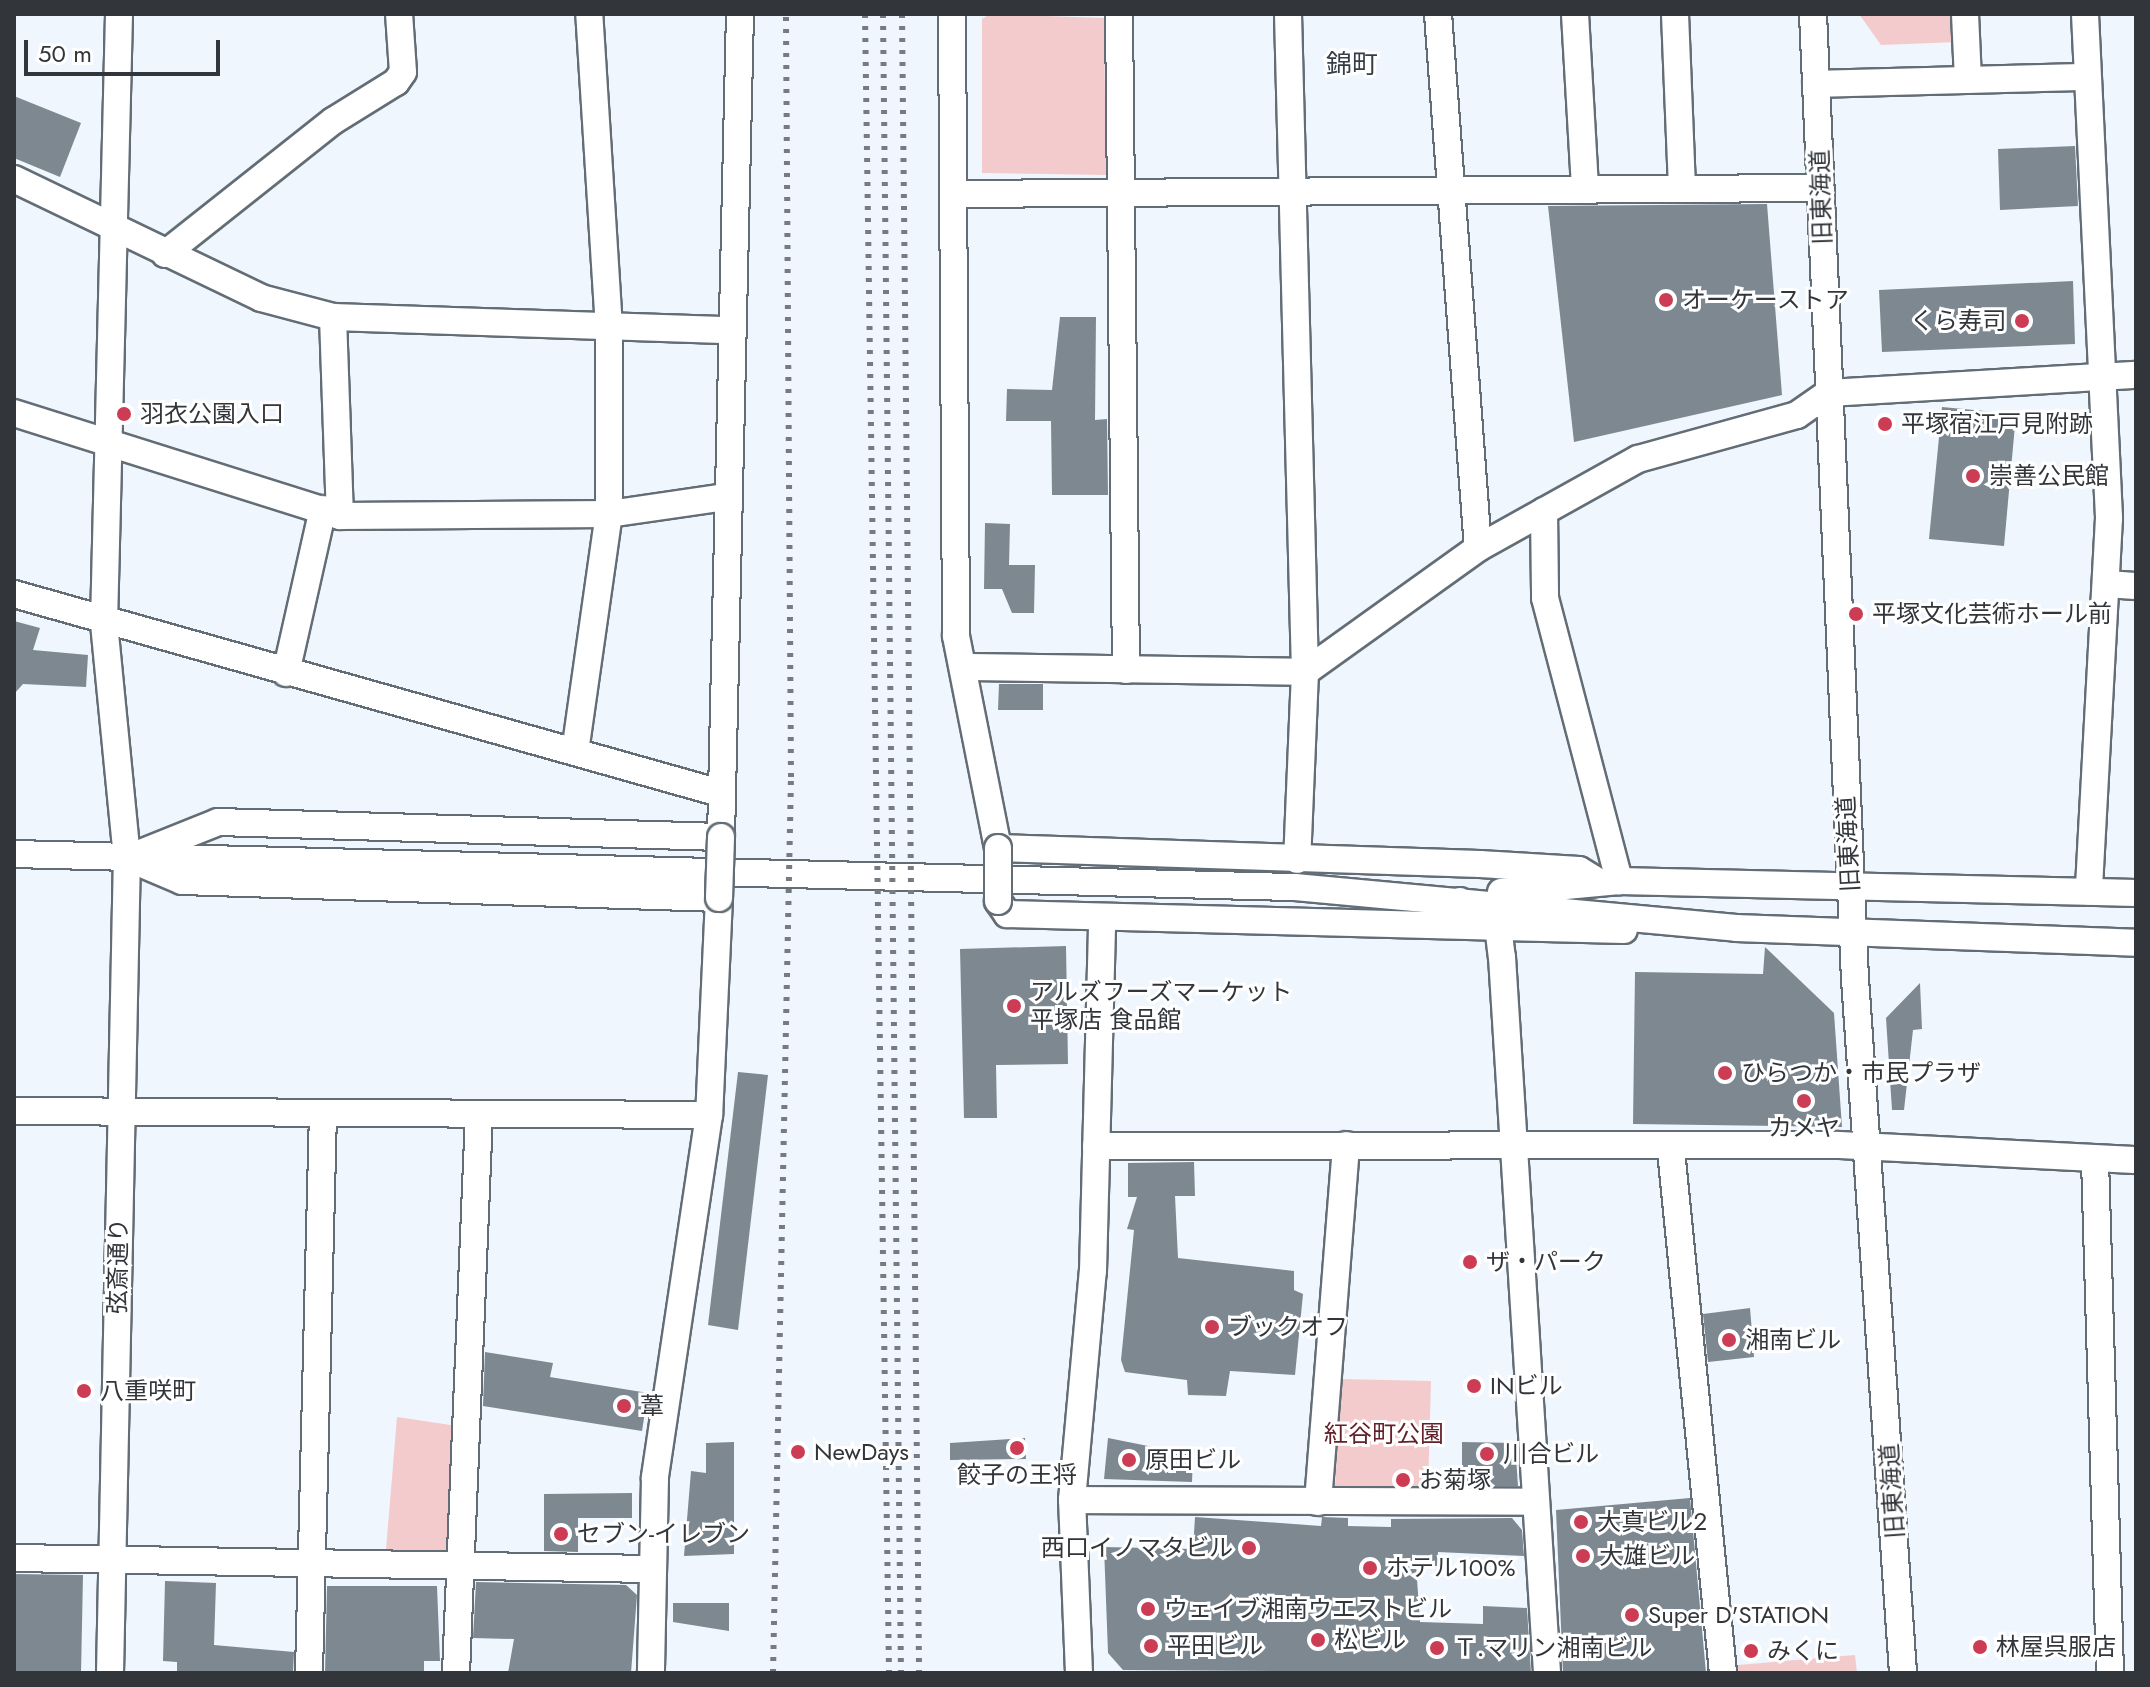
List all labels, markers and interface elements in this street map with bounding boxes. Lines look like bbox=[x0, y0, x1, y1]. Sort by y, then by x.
scale bar bbox=[28, 24, 224, 74]
text: 50 m bbox=[38, 36, 92, 71]
district label: 錦町 bbox=[1326, 49, 1378, 81]
street label: 旧東海道 bbox=[1805, 149, 1837, 245]
place label: オーケーストア bbox=[1682, 286, 1850, 314]
marker: オーケーストア bbox=[1657, 291, 1675, 309]
place label: くら寿司 bbox=[1910, 307, 2006, 335]
marker: くら寿司 bbox=[2013, 312, 2031, 330]
place label: 羽衣公園入口 bbox=[140, 400, 284, 428]
marker: 羽衣公園入口 bbox=[115, 405, 133, 423]
place label: 平塚宿江戸見附跡 bbox=[1901, 410, 2093, 438]
marker: 平塚宿江戸見附跡 bbox=[1876, 415, 1894, 433]
place label: 崇善公民館 bbox=[1989, 462, 2109, 490]
marker: 崇善公民館 bbox=[1964, 467, 1982, 485]
place label: 平塚文化芸術ホール前 bbox=[1872, 600, 2112, 628]
marker: 平塚文化芸術ホール前 bbox=[1847, 605, 1865, 623]
street label: 旧東海道 bbox=[1831, 795, 1865, 893]
place label: アルズフーズマーケット 平塚店 食品館 bbox=[1030, 978, 1294, 1034]
marker: アルズフーズマーケット 平塚店 食品館 bbox=[1005, 997, 1023, 1015]
place label: ひらつか・市民プラザ bbox=[1741, 1059, 1981, 1087]
marker: ひらつか・市民プラザ bbox=[1716, 1064, 1734, 1082]
marker: カメヤ bbox=[1795, 1092, 1813, 1110]
place label: カメヤ bbox=[1768, 1114, 1840, 1142]
street label: 弦斎通り bbox=[103, 1218, 133, 1314]
place label: ザ・パーク bbox=[1486, 1248, 1606, 1276]
marker: ザ・パーク bbox=[1461, 1253, 1479, 1271]
place label: ブックオフ bbox=[1228, 1313, 1348, 1341]
marker: ブックオフ bbox=[1203, 1318, 1221, 1336]
place label: 湘南ビル bbox=[1745, 1326, 1841, 1354]
marker: 湘南ビル bbox=[1720, 1331, 1738, 1349]
place label: INビル bbox=[1490, 1372, 1562, 1400]
place label: 八重咲町 bbox=[100, 1377, 196, 1405]
marker: INビル bbox=[1465, 1377, 1483, 1395]
marker: 八重咲町 bbox=[75, 1382, 93, 1400]
place label: 葦 bbox=[640, 1392, 664, 1420]
marker: 葦 bbox=[615, 1397, 633, 1415]
park label: 紅谷町公園 bbox=[1324, 1420, 1444, 1448]
place label: NewDays bbox=[814, 1438, 909, 1466]
marker: 餃子の王将 bbox=[1008, 1439, 1026, 1457]
place label: 川合ビル bbox=[1503, 1440, 1599, 1468]
street label: 旧東海道 bbox=[1874, 1442, 1910, 1540]
marker: NewDays bbox=[789, 1443, 807, 1461]
marker: 川合ビル bbox=[1478, 1445, 1496, 1463]
place label: 原田ビル bbox=[1145, 1446, 1241, 1474]
marker: 原田ビル bbox=[1120, 1451, 1138, 1469]
place label: 餃子の王将 bbox=[957, 1461, 1077, 1489]
place label: お菊塚 bbox=[1419, 1466, 1491, 1494]
marker: お菊塚 bbox=[1394, 1471, 1412, 1489]
place label: 大真ビル２ bbox=[1597, 1508, 1707, 1536]
marker: 大真ビル２ bbox=[1572, 1513, 1590, 1531]
place label: セブン-イレブン bbox=[577, 1520, 750, 1548]
marker: セブン-イレブン bbox=[552, 1525, 570, 1543]
place label: 西口イノマタビル bbox=[1041, 1534, 1233, 1562]
marker: 西口イノマタビル bbox=[1240, 1539, 1258, 1557]
place label: 大雄ビル bbox=[1599, 1542, 1695, 1570]
marker: 大雄ビル bbox=[1574, 1547, 1592, 1565]
place label: ホテル100% bbox=[1386, 1554, 1516, 1582]
marker: ホテル100% bbox=[1361, 1559, 1379, 1577]
place label: ウェイブ湘南ウエストビル bbox=[1164, 1595, 1452, 1623]
marker: ウェイブ湘南ウエストビル bbox=[1139, 1600, 1157, 1618]
place label: Super D'STATION bbox=[1648, 1601, 1829, 1629]
marker: Super D'STATION bbox=[1623, 1606, 1641, 1624]
place label: 松ビル bbox=[1334, 1626, 1406, 1654]
marker: 松ビル bbox=[1309, 1631, 1327, 1649]
place label: 平田ビル bbox=[1167, 1632, 1263, 1660]
place label: 林屋呉服店 bbox=[1996, 1633, 2116, 1661]
place label: Ｔ.マリン湘南ビル bbox=[1453, 1634, 1652, 1662]
marker: 平田ビル bbox=[1142, 1637, 1160, 1655]
place label: みくに bbox=[1767, 1637, 1839, 1665]
marker: 林屋呉服店 bbox=[1971, 1638, 1989, 1656]
marker: Ｔ.マリン湘南ビル bbox=[1428, 1639, 1446, 1657]
marker: みくに bbox=[1742, 1642, 1760, 1660]

